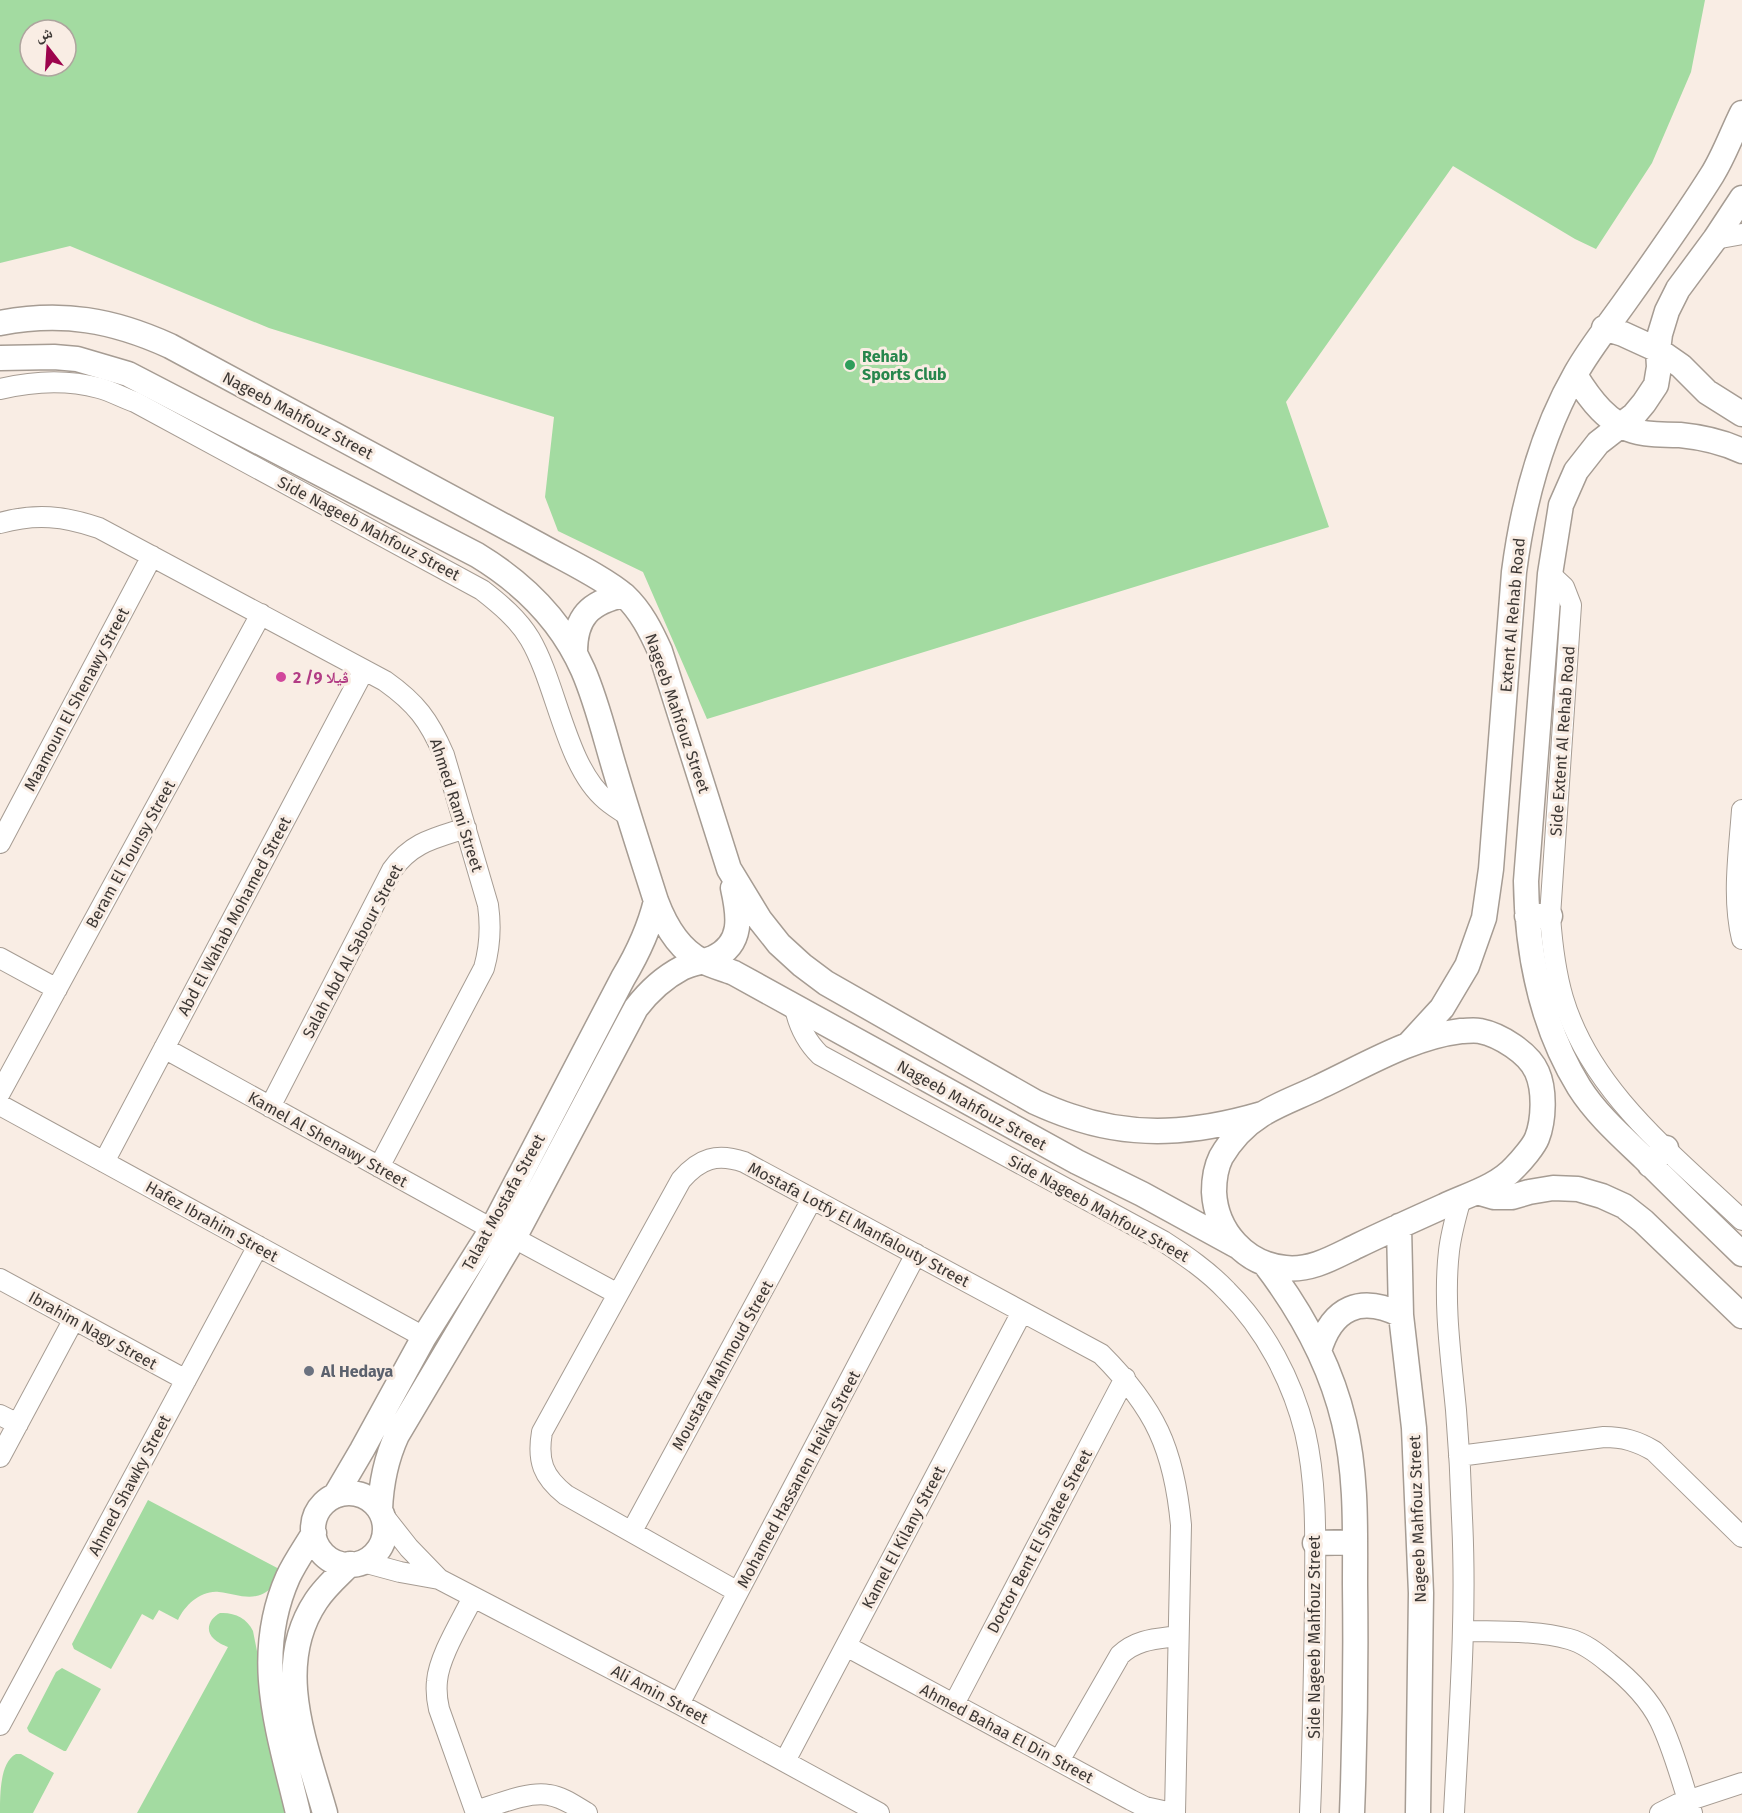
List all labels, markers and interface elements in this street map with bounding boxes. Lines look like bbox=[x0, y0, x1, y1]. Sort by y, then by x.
north arrow bbox=[18, 18, 78, 78]
text: ش bbox=[33, 23, 55, 46]
place label: Rehab Sports Club bbox=[862, 347, 947, 384]
marker: Rehab Sports Club bbox=[843, 358, 857, 372]
street label: Nageeb Mahfouz Street bbox=[219, 368, 376, 463]
street label: Side Nageeb Mahfouz Street bbox=[274, 472, 463, 585]
street label: Extent Al Rehab Road bbox=[1496, 537, 1529, 693]
street label: Maamoun El Shenawy Street bbox=[20, 604, 133, 794]
street label: Nageeb Mahfouz Street bbox=[641, 631, 714, 796]
street label: Side Extent Al Rehab Road bbox=[1546, 645, 1579, 837]
place label: ڤيلا 9/ 2 bbox=[293, 668, 349, 687]
marker: ڤيلا 9/ 2 bbox=[274, 670, 288, 684]
street label: Ahmed Rami Street bbox=[426, 736, 487, 874]
street label: Beram El Tounsy Street bbox=[82, 777, 179, 932]
street label: Abd El Wahab Mohamed Street bbox=[174, 813, 295, 1019]
street label: Salah Abd Al Sabour Street bbox=[298, 861, 407, 1041]
street label: Nageeb Mahfouz Street bbox=[894, 1056, 1050, 1155]
street label: Kamel Al Shenawy Street bbox=[245, 1088, 411, 1191]
street label: Talaat Mostafa Street bbox=[458, 1131, 549, 1274]
street label: Side Nageeb Mahfouz Street bbox=[1005, 1151, 1193, 1266]
street label: Mostafa Lotfy El Manfalouty Street bbox=[745, 1158, 973, 1291]
street label: Hafez Ibrahim Street bbox=[142, 1177, 281, 1266]
street label: Moustafa Mahmoud Street bbox=[668, 1277, 777, 1453]
street label: Ibrahim Nagy Street bbox=[25, 1287, 160, 1374]
place label: Al Hedaya bbox=[320, 1362, 394, 1381]
marker: Al Hedaya bbox=[302, 1364, 316, 1378]
street label: Mohamed Hassanen Heikal Street bbox=[733, 1367, 864, 1591]
street label: Ahmed Shawky Street bbox=[84, 1411, 175, 1559]
street label: Nageeb Mahfouz Street bbox=[1405, 1435, 1430, 1603]
street label: Doctor Bent El Shatee Street bbox=[983, 1446, 1096, 1636]
street label: Kamel El Kilany Street bbox=[858, 1462, 949, 1612]
street label: Side Nageeb Mahfouz Street bbox=[1305, 1535, 1324, 1739]
street label: Ali Amin Street bbox=[608, 1661, 712, 1728]
street label: Ahmed Bahaa El Din Street bbox=[917, 1680, 1097, 1787]

